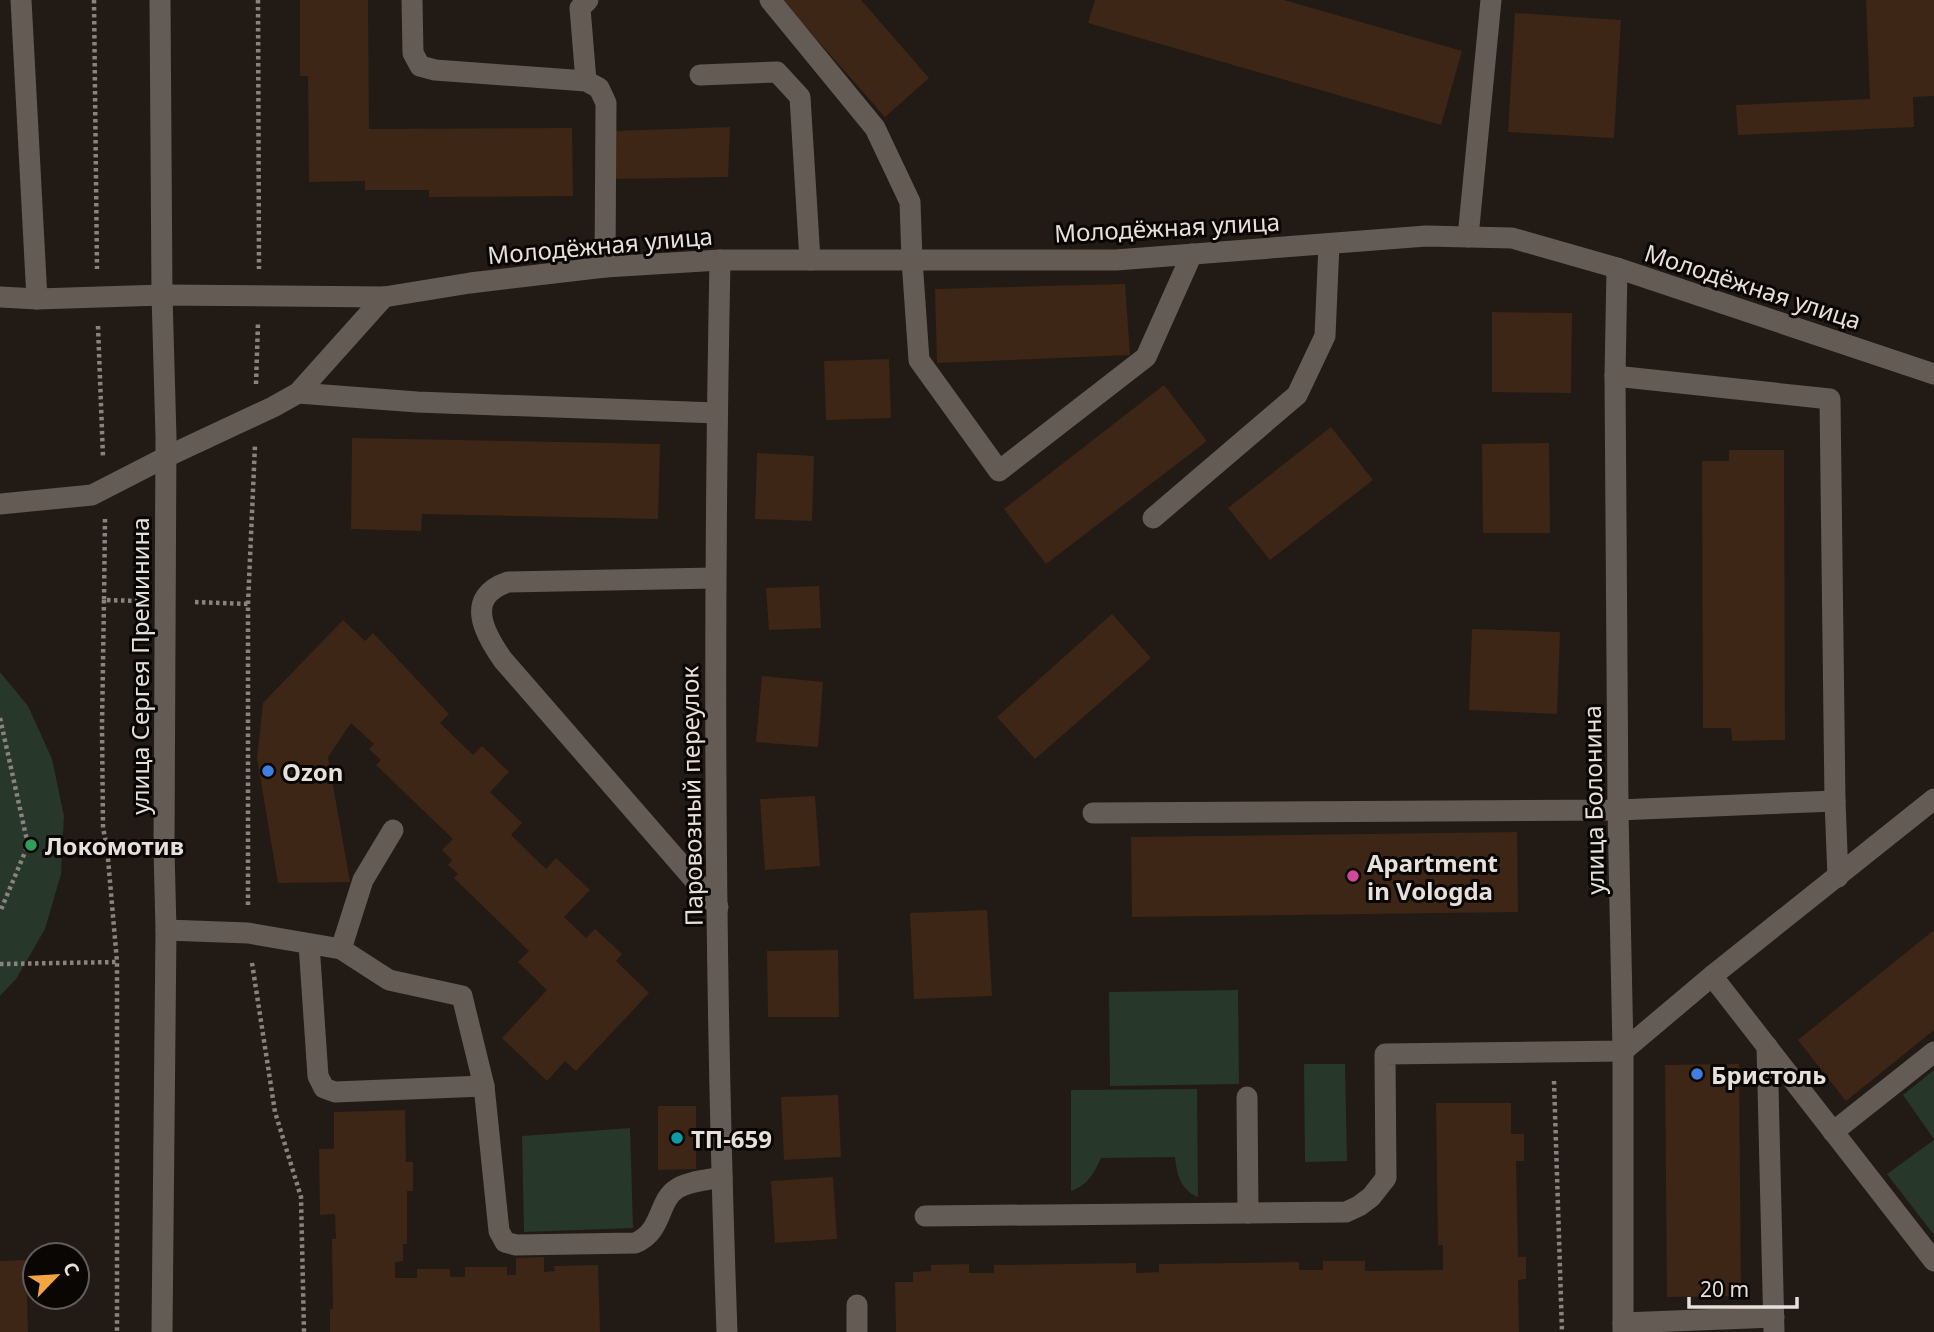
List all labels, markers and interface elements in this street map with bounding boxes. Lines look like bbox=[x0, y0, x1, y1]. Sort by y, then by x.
street label: Молодёжная улица bbox=[1053, 205, 1281, 249]
street label: Молодёжная улица bbox=[486, 219, 714, 271]
street label: Молодёжная улица bbox=[1640, 235, 1866, 337]
street label: улица Сергея Преминина bbox=[123, 517, 156, 815]
street label: Паровозный переулок bbox=[672, 665, 710, 926]
street label: улица Болонина bbox=[1575, 705, 1611, 895]
place label: Ozon bbox=[282, 755, 343, 788]
marker: Ozon bbox=[260, 763, 276, 779]
place label: Локомотив bbox=[45, 829, 184, 862]
marker: Локомотив bbox=[23, 837, 39, 853]
place label: Apartment in Vologda bbox=[1367, 846, 1498, 907]
marker: Apartment in Vologda bbox=[1345, 868, 1361, 884]
place label: Бристоль bbox=[1711, 1058, 1827, 1091]
marker: Бристоль bbox=[1689, 1066, 1705, 1082]
place label: ТП-659 bbox=[691, 1122, 772, 1155]
marker: ТП-659 bbox=[669, 1130, 685, 1146]
north arrow bbox=[21, 1241, 91, 1311]
text: С bbox=[57, 1258, 86, 1280]
scale bar bbox=[1689, 1266, 1798, 1310]
text: 20 m bbox=[1700, 1275, 1749, 1303]

